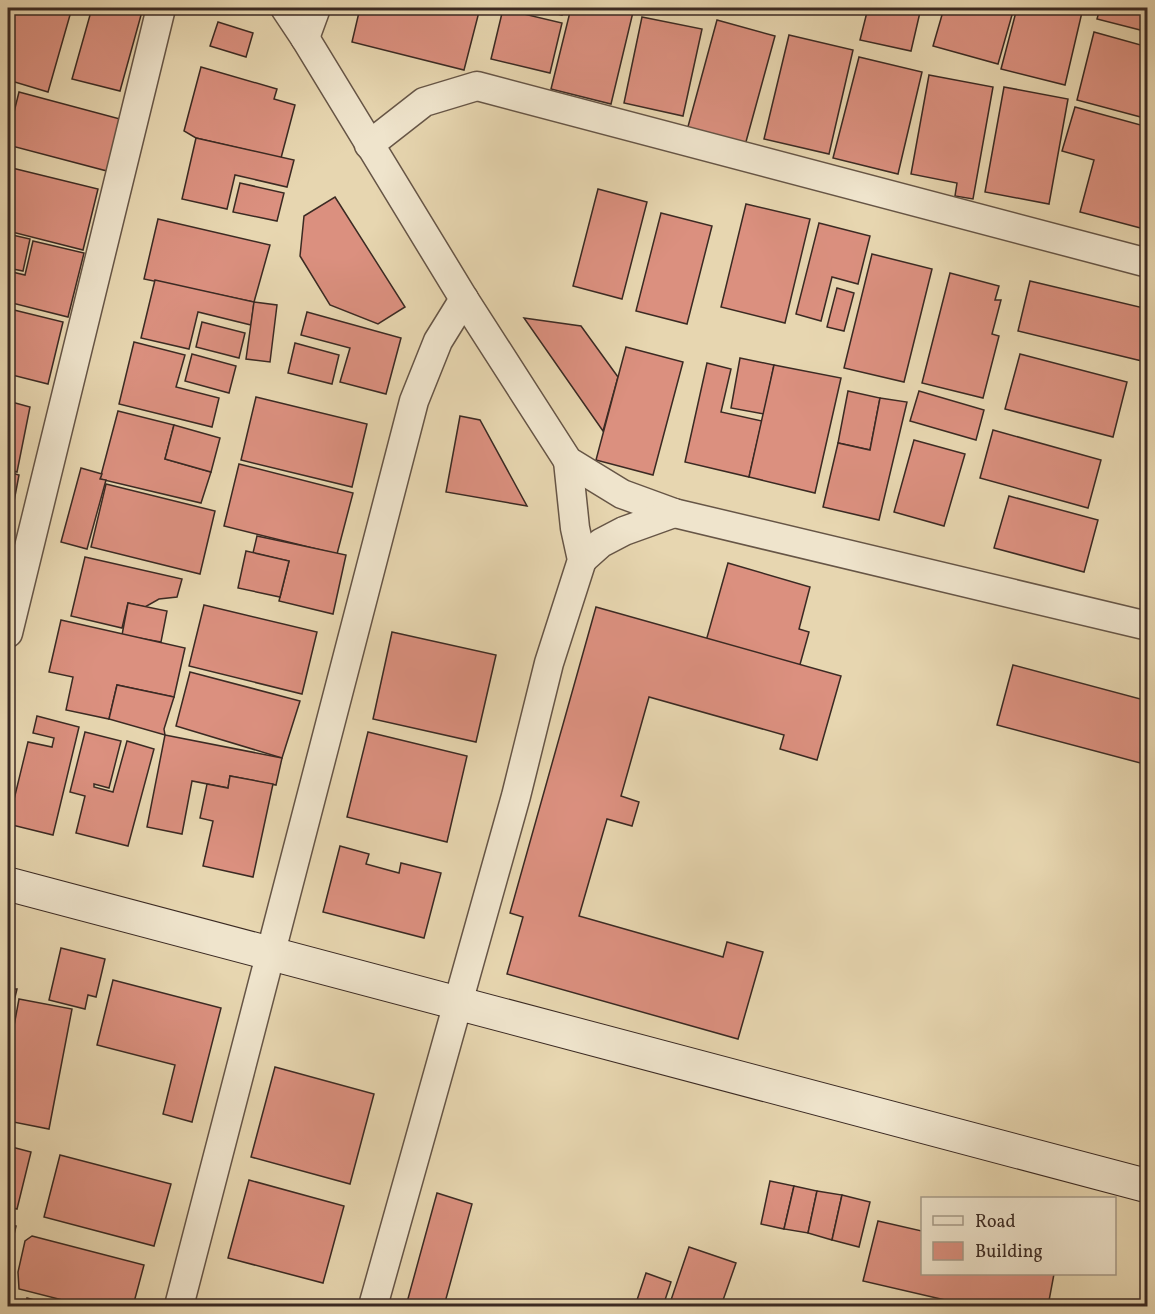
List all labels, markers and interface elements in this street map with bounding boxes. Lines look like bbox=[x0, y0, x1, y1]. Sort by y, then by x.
legend bbox=[921, 1197, 1116, 1275]
text: Road bbox=[975, 1210, 1016, 1235]
text: Building bbox=[975, 1240, 1043, 1265]

